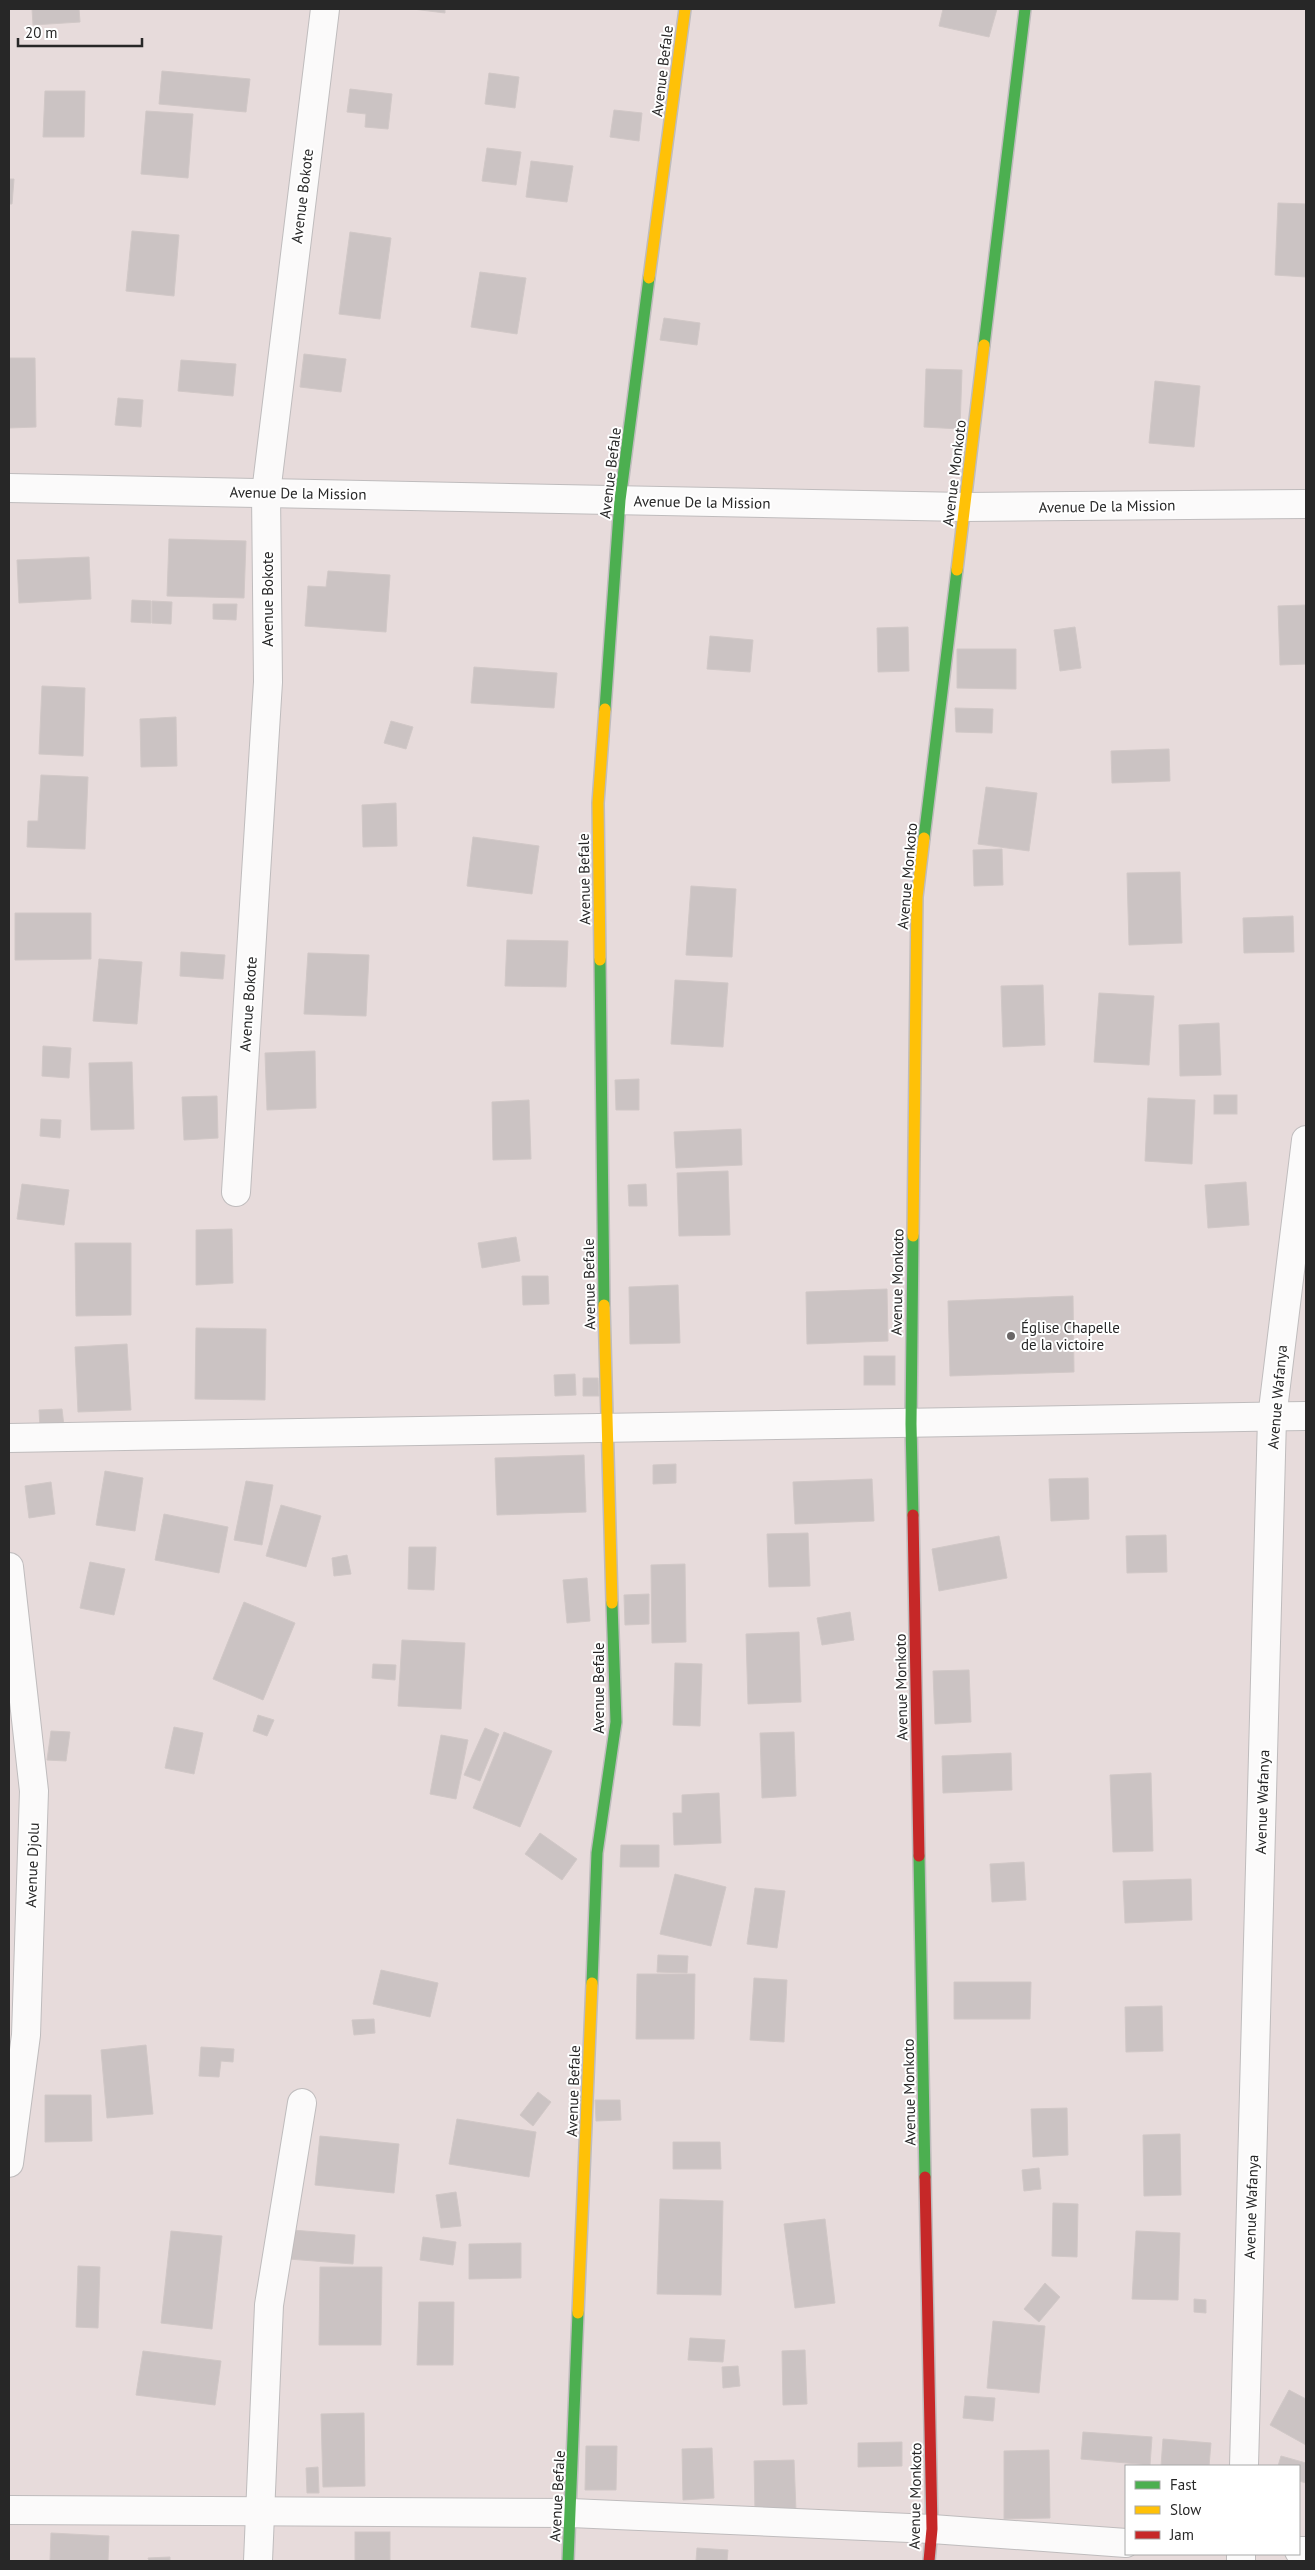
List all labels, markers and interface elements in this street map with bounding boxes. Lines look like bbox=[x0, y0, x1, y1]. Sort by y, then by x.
scale bar bbox=[18, 15, 141, 47]
text: 20 m bbox=[25, 23, 58, 42]
street label: Avenue Befale bbox=[647, 24, 677, 118]
street label: Avenue Bokote bbox=[287, 148, 317, 244]
street label: Avenue Monkoto bbox=[938, 419, 970, 527]
street label: Avenue Befale bbox=[595, 426, 625, 520]
street label: Avenue De la Mission bbox=[229, 482, 367, 504]
street label: Avenue De la Mission bbox=[633, 491, 771, 513]
street label: Avenue De la Mission bbox=[1038, 495, 1176, 517]
street label: Avenue Bokote bbox=[258, 551, 277, 647]
street label: Avenue Monkoto bbox=[893, 822, 921, 930]
street label: Avenue Befale bbox=[574, 833, 594, 925]
street label: Avenue Bokote bbox=[235, 956, 261, 1052]
street label: Avenue Monkoto bbox=[887, 1228, 907, 1336]
street label: Avenue Befale bbox=[579, 1238, 599, 1330]
place label: Église Chapelle de la victoire bbox=[1021, 1318, 1120, 1354]
marker: Église Chapelle de la victoire bbox=[1005, 1330, 1017, 1342]
street label: Avenue Wafanya bbox=[1263, 1344, 1291, 1450]
street label: Avenue Monkoto bbox=[891, 1633, 911, 1741]
street label: Avenue Befale bbox=[589, 1642, 608, 1734]
street label: Avenue Wafanya bbox=[1251, 1749, 1273, 1855]
street label: Avenue Djolu bbox=[21, 1822, 43, 1908]
street label: Avenue Monkoto bbox=[899, 2038, 919, 2146]
street label: Avenue Befale bbox=[562, 2045, 584, 2137]
street label: Avenue Wafanya bbox=[1240, 2154, 1262, 2260]
street label: Avenue Monkoto bbox=[905, 2442, 925, 2550]
street label: Avenue Befale bbox=[545, 2450, 569, 2542]
legend bbox=[1125, 2465, 1300, 2555]
text: Fast bbox=[1170, 2475, 1197, 2494]
text: Slow bbox=[1170, 2500, 1201, 2519]
text: Jam bbox=[1169, 2525, 1194, 2544]

